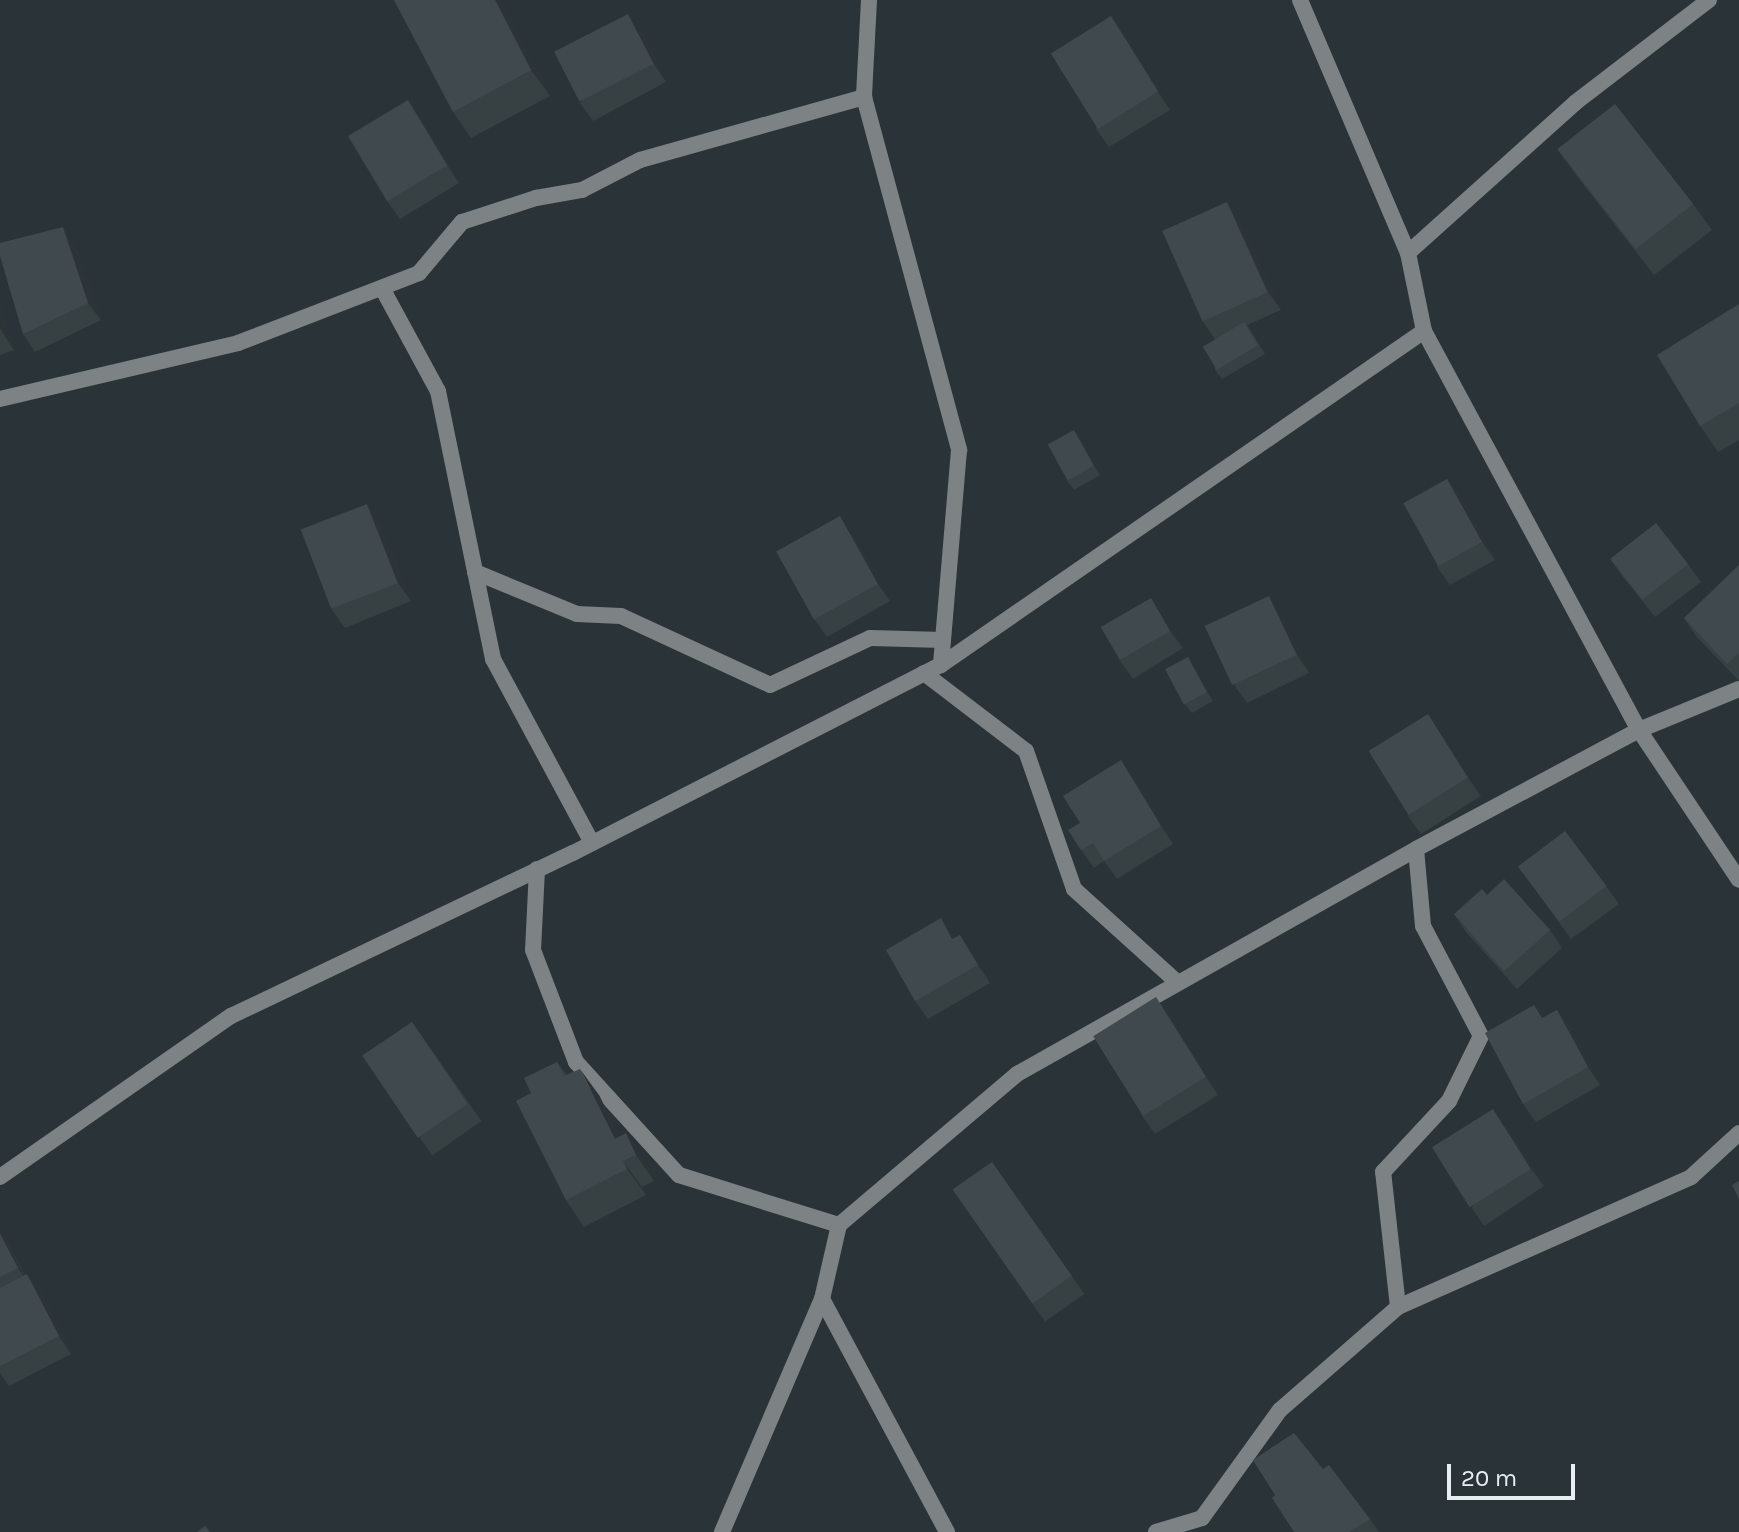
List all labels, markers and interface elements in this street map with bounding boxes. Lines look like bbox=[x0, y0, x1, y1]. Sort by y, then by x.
scale bar bbox=[1451, 1448, 1579, 1498]
text: 20 m bbox=[1461, 1464, 1517, 1492]

